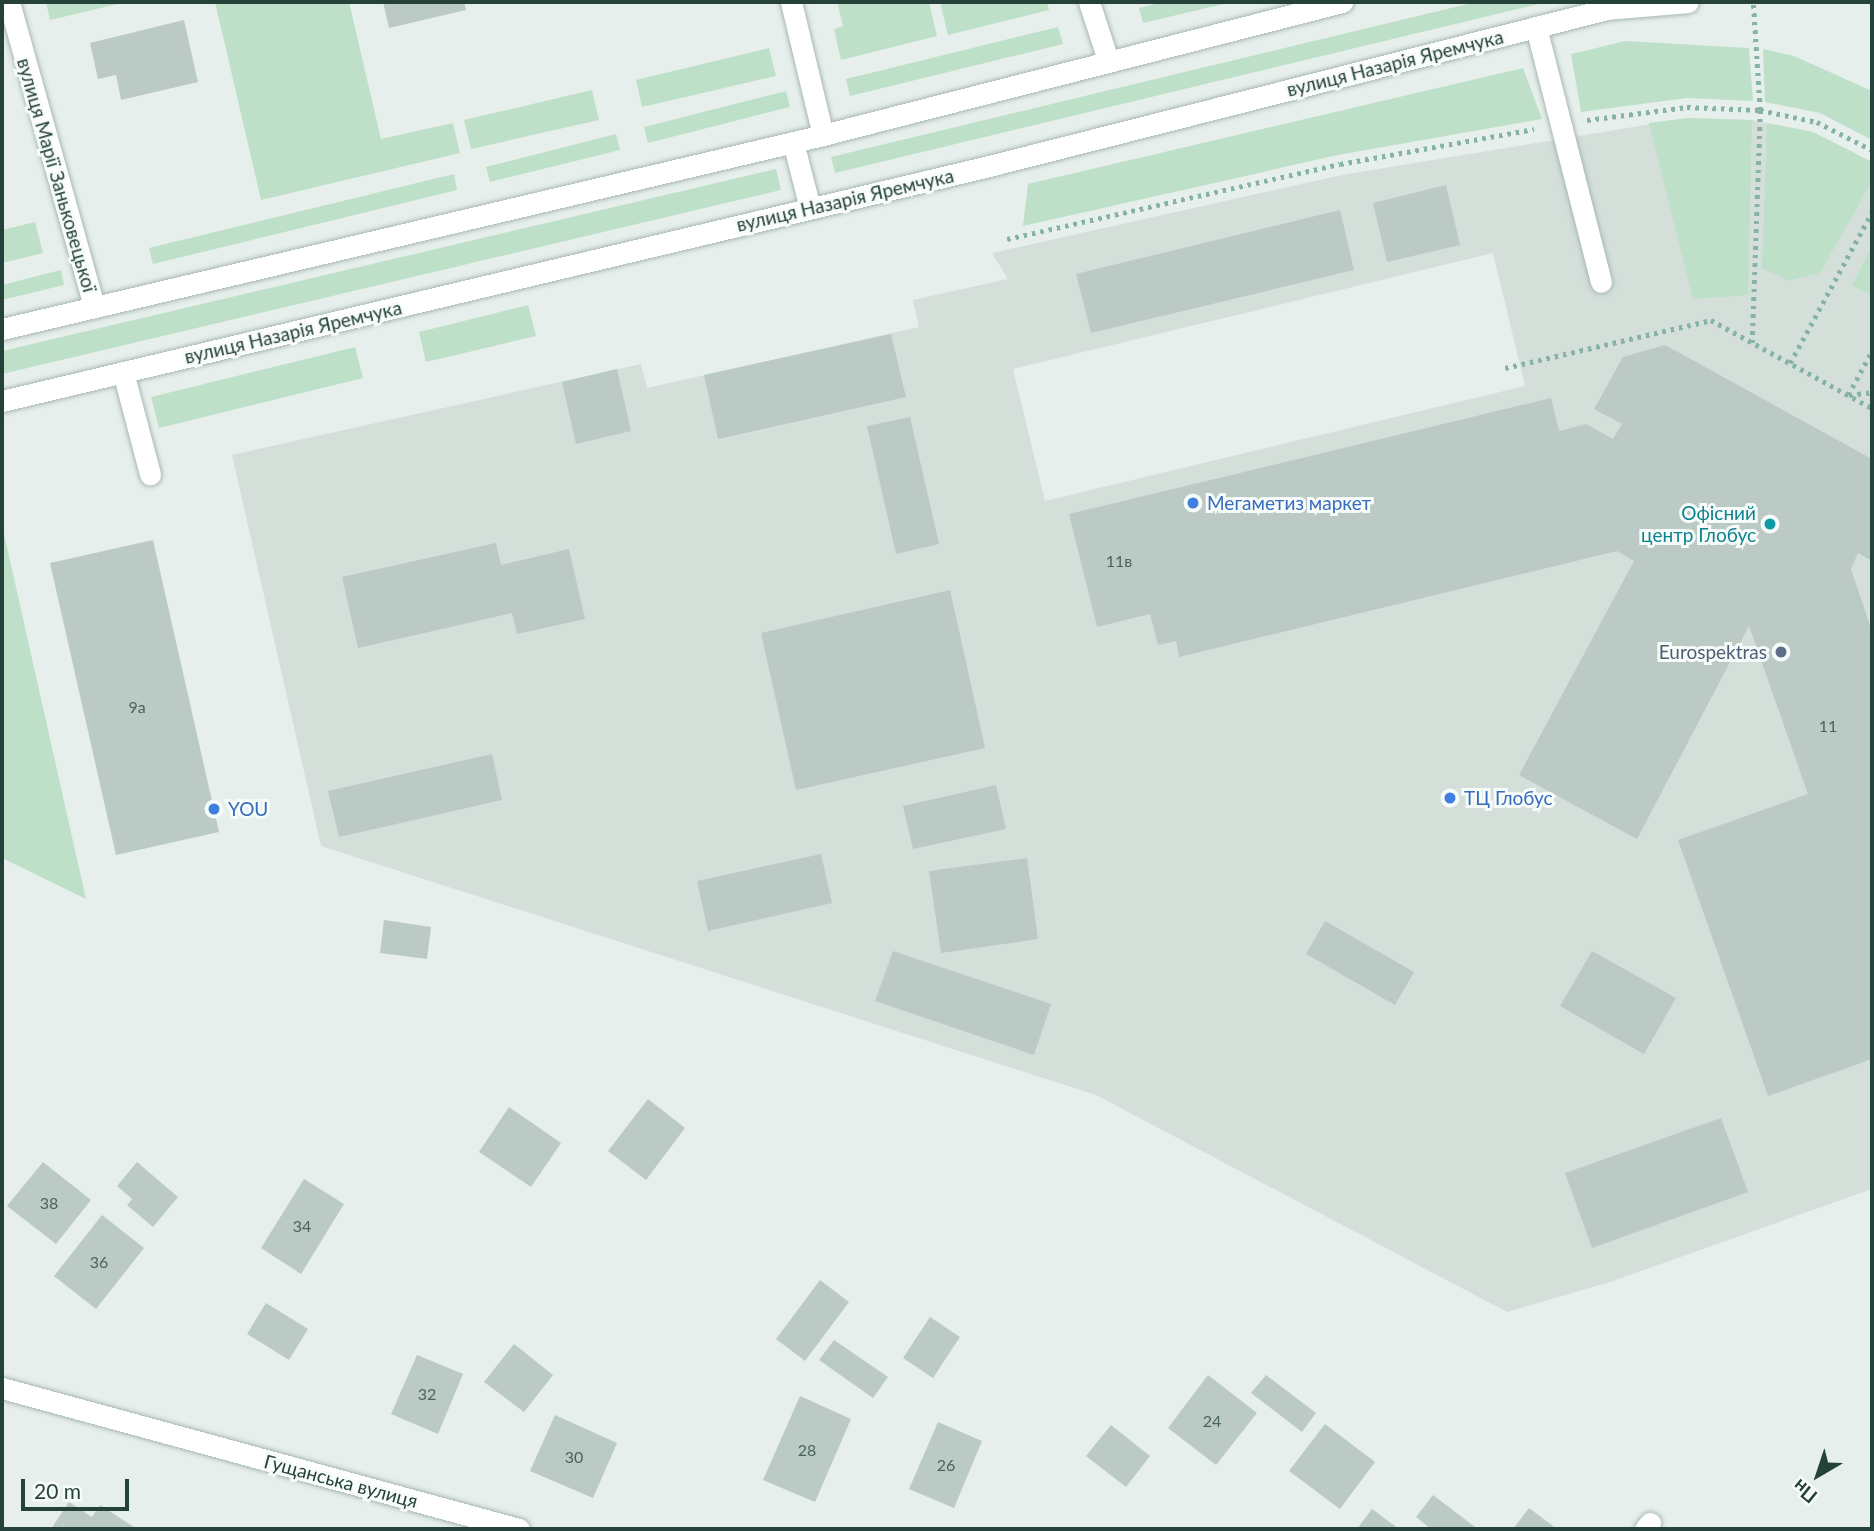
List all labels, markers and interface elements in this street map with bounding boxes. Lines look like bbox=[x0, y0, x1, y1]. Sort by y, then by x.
street label: вулиця Назарія Яремчука bbox=[1284, 25, 1506, 101]
street label: вулиця Марії Заньковецької bbox=[13, 55, 101, 295]
street label: вулиця Назарія Яремчука bbox=[734, 164, 956, 236]
street label: вулиця Назарія Яремчука bbox=[182, 296, 404, 368]
place label: Мегаметиз маркет bbox=[1207, 492, 1371, 514]
marker: Мегаметиз маркет bbox=[1185, 495, 1201, 511]
place label: Офісний центр Глобус bbox=[1641, 502, 1756, 546]
marker: Офісний центр Глобус bbox=[1762, 516, 1778, 532]
house number: 11в bbox=[1106, 551, 1132, 571]
place label: Eurospektras bbox=[1659, 641, 1767, 663]
marker: Eurospektras bbox=[1773, 644, 1789, 660]
house number: 9а bbox=[128, 697, 146, 717]
house number: 11 bbox=[1819, 716, 1837, 736]
place label: ТЦ Глобус bbox=[1464, 787, 1553, 809]
marker: ТЦ Глобус bbox=[1442, 790, 1458, 806]
place label: YOU bbox=[228, 798, 268, 820]
marker: YOU bbox=[206, 801, 222, 817]
house number: 38 bbox=[40, 1193, 58, 1213]
house number: 34 bbox=[293, 1216, 311, 1236]
house number: 36 bbox=[90, 1252, 108, 1272]
house number: 32 bbox=[418, 1384, 436, 1404]
house number: 24 bbox=[1203, 1411, 1221, 1431]
house number: 28 bbox=[798, 1440, 816, 1460]
north arrow bbox=[1783, 1440, 1853, 1510]
house number: 30 bbox=[565, 1447, 583, 1467]
street label: Гущанська вулиця bbox=[262, 1450, 420, 1512]
house number: 26 bbox=[937, 1455, 955, 1475]
scale bar bbox=[24, 1464, 133, 1508]
text: Пн bbox=[1788, 1475, 1821, 1508]
text: 20 m bbox=[34, 1478, 81, 1503]

